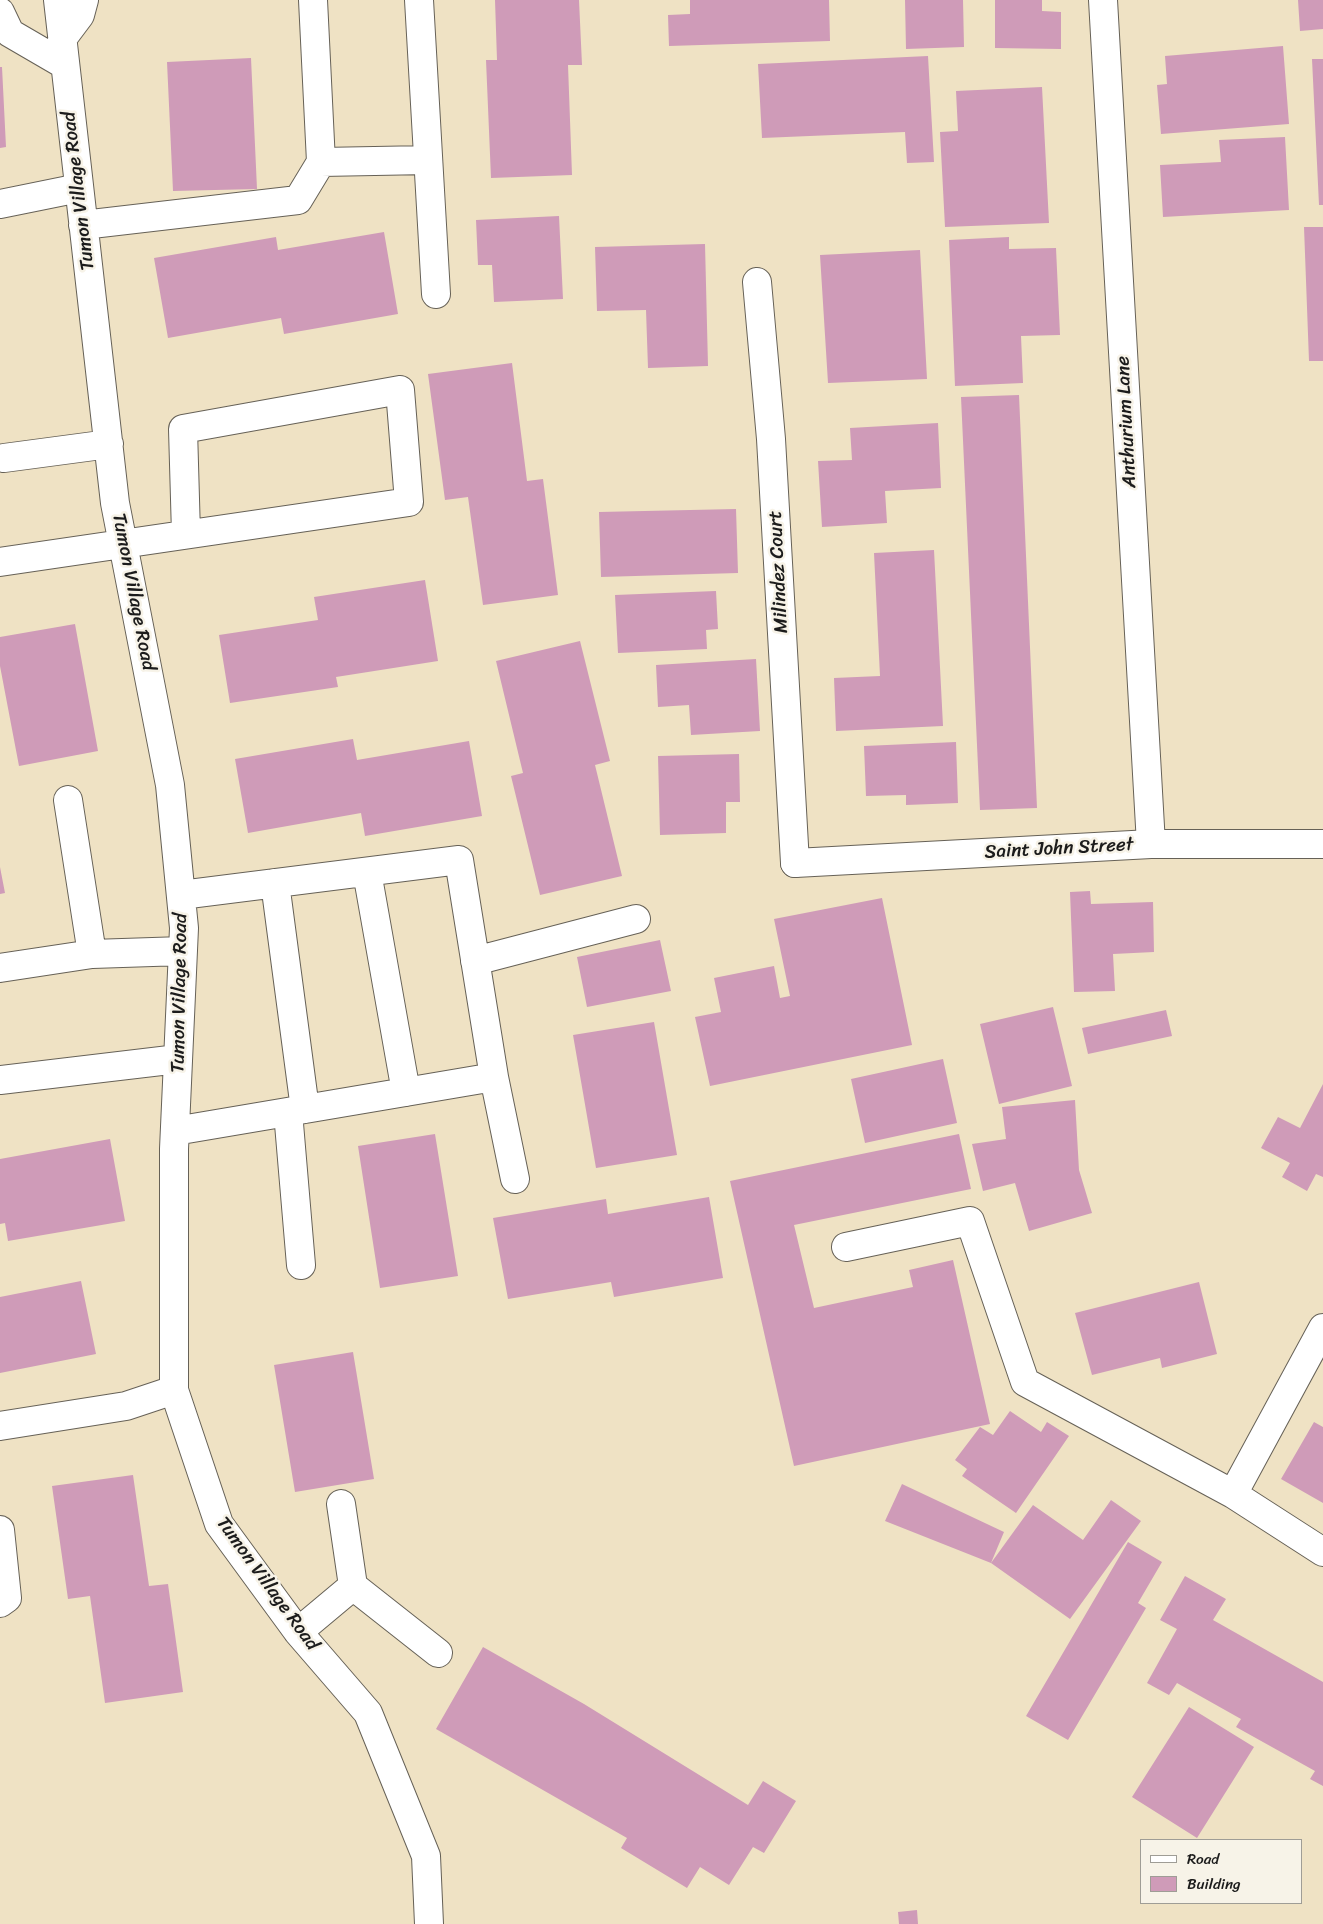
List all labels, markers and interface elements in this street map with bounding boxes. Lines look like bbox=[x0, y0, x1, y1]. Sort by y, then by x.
street label: Tumon Village Road bbox=[58, 110, 100, 272]
street label: Anthurium Lane bbox=[1112, 355, 1142, 489]
street label: Milindez Court bbox=[764, 510, 794, 634]
street label: Tumon Village Road bbox=[107, 511, 159, 673]
street label: Saint John Street bbox=[984, 834, 1134, 864]
street label: Tumon Village Road bbox=[167, 913, 193, 1073]
street label: Tumon Village Road bbox=[211, 1513, 323, 1655]
legend bbox=[1140, 1839, 1303, 1904]
text: Road bbox=[1187, 1846, 1219, 1872]
text: Building bbox=[1187, 1871, 1241, 1897]

